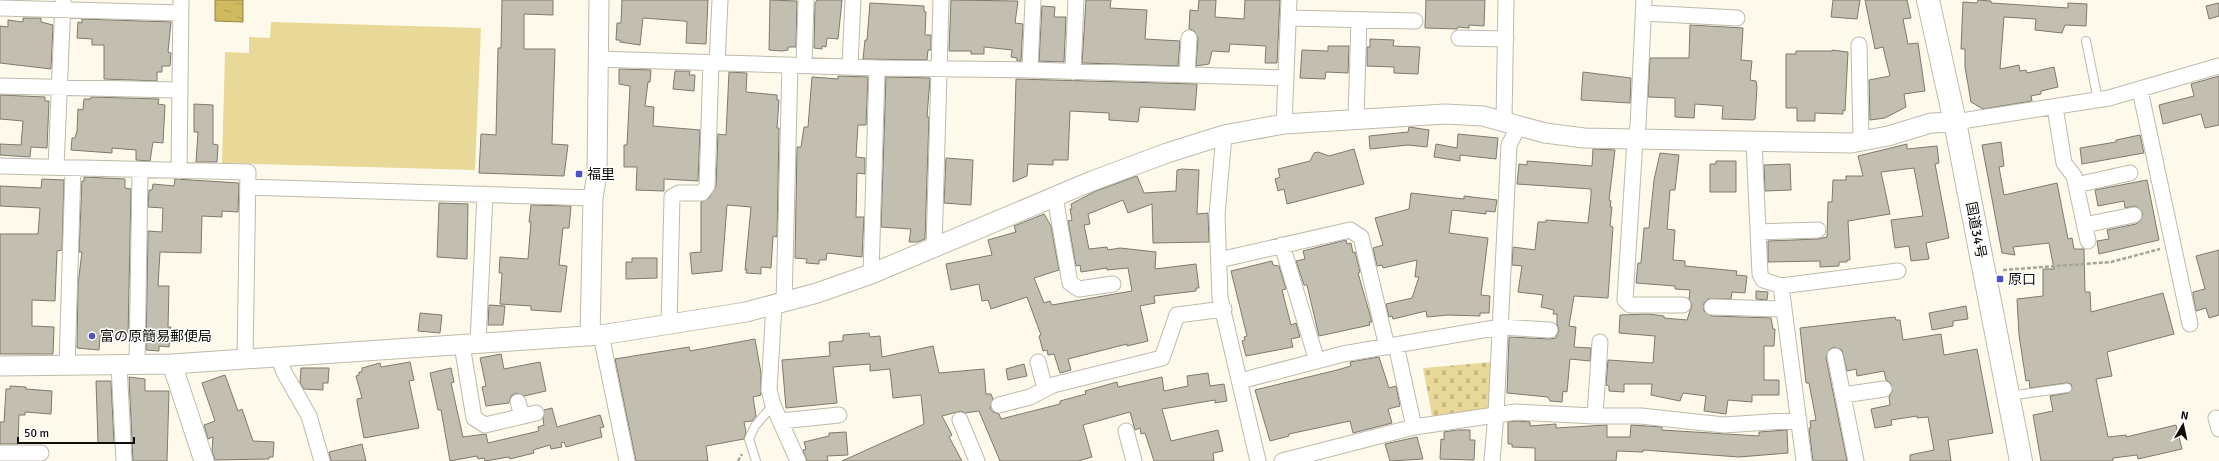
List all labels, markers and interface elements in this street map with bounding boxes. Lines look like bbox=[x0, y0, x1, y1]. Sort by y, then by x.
place label: 福里 bbox=[587, 166, 615, 183]
marker: 福里 bbox=[574, 169, 584, 179]
street label: 国道34号 bbox=[1962, 200, 1990, 260]
place label: 原口 bbox=[2008, 271, 2036, 288]
marker: 原口 bbox=[1995, 274, 2005, 284]
place label: 富の原簡易郵便局 bbox=[100, 328, 212, 345]
marker: 富の原簡易郵便局 bbox=[87, 331, 97, 341]
north arrow bbox=[2163, 405, 2203, 445]
text: N bbox=[2180, 409, 2189, 423]
scale bar bbox=[18, 419, 134, 445]
text: 50 m bbox=[24, 426, 49, 441]

